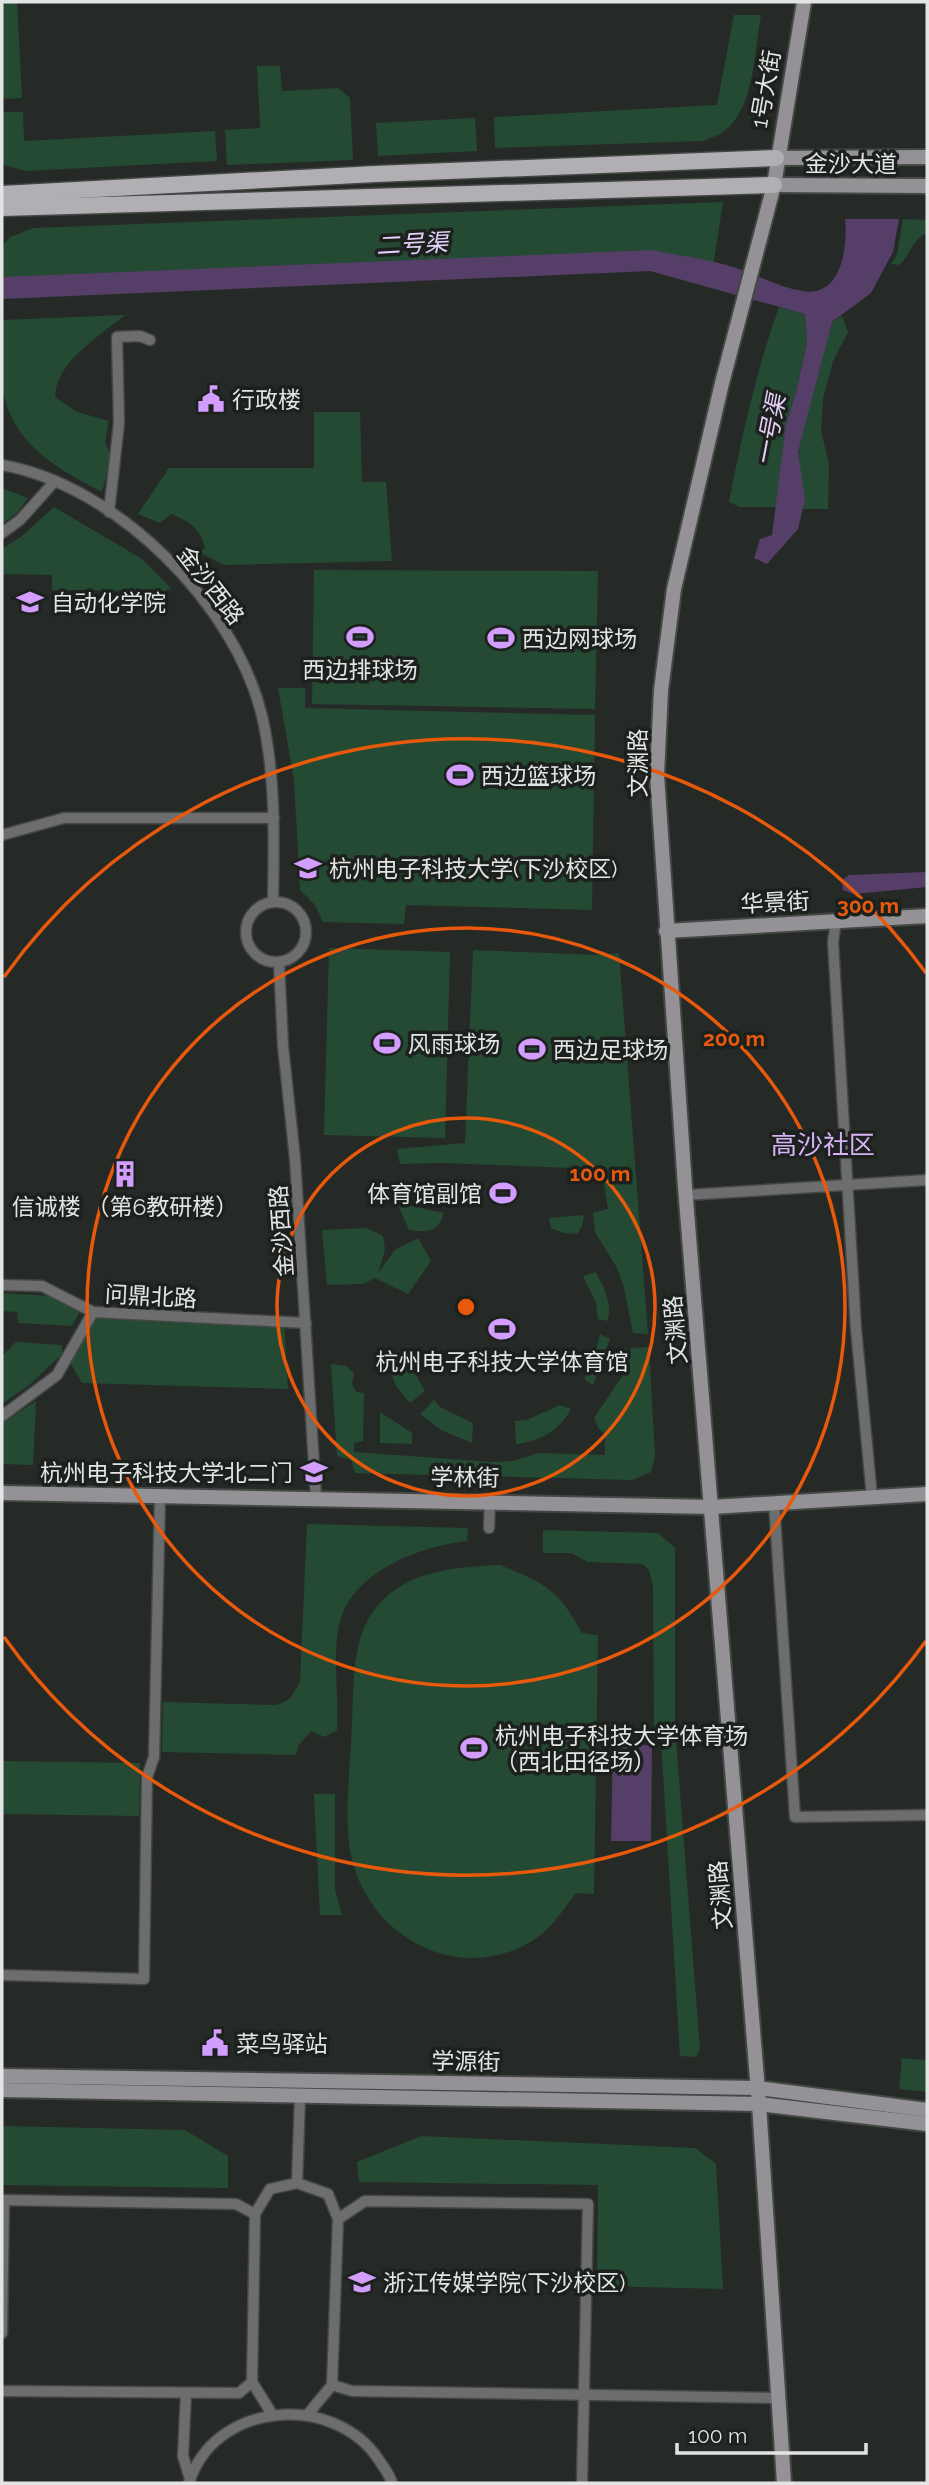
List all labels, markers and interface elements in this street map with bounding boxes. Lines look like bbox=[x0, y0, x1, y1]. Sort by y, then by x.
street label: 1号大街 bbox=[745, 48, 785, 130]
street label: 金沙大道 bbox=[805, 150, 897, 177]
water label: 二号渠 bbox=[375, 227, 452, 260]
public building icon: 行政楼 bbox=[196, 384, 226, 414]
place label: 行政楼 bbox=[232, 386, 301, 413]
water label: 一号渠 bbox=[749, 389, 792, 468]
street label: 金沙西路 bbox=[172, 540, 250, 630]
school or university icon: 自动化学院 bbox=[15, 587, 45, 617]
place label: 自动化学院 bbox=[51, 589, 166, 616]
sports icon: 西边排球场 bbox=[345, 622, 375, 652]
sports icon: 西边网球场 bbox=[486, 623, 516, 653]
place label: 西边网球场 bbox=[522, 625, 637, 652]
place label: 西边排球场 bbox=[303, 656, 418, 683]
street label: 文渊路 bbox=[624, 729, 651, 798]
sports icon: 西边篮球场 bbox=[445, 760, 475, 790]
place label: 西边篮球场 bbox=[481, 762, 596, 789]
school or university icon: 杭州电子科技大学(下沙校区) bbox=[293, 853, 323, 883]
place label: 杭州电子科技大学(下沙校区) bbox=[329, 855, 617, 882]
street label: 华景街 bbox=[740, 887, 810, 917]
text: 300 m bbox=[837, 893, 899, 918]
text: 200 m bbox=[703, 1026, 765, 1051]
sports icon: 风雨球场 bbox=[372, 1028, 402, 1058]
place label: 风雨球场 bbox=[408, 1030, 500, 1057]
sports icon: 西边足球场 bbox=[517, 1034, 547, 1064]
place label: 西边足球场 bbox=[553, 1036, 668, 1063]
district label: 高沙社区 bbox=[771, 1130, 875, 1160]
building icon: 信诚楼 （第6教研楼） bbox=[110, 1159, 140, 1189]
text: 100 m bbox=[570, 1161, 630, 1186]
sports icon: 体育馆副馆 bbox=[488, 1178, 518, 1208]
place label: 体育馆副馆 bbox=[367, 1180, 482, 1207]
street label: 金沙西路 bbox=[264, 1184, 298, 1278]
place label: 信诚楼 （第6教研楼） bbox=[12, 1193, 238, 1220]
street label: 问鼎北路 bbox=[104, 1280, 198, 1312]
street label: 文渊路 bbox=[659, 1294, 691, 1366]
centre of rings bbox=[454, 1295, 478, 1319]
sports icon: 杭州电子科技大学体育馆 bbox=[487, 1314, 517, 1344]
place label: 杭州电子科技大学体育馆 bbox=[376, 1348, 629, 1375]
school or university icon: 杭州电子科技大学北二门 bbox=[299, 1457, 329, 1487]
place label: 杭州电子科技大学北二门 bbox=[40, 1459, 293, 1486]
street label: 学林街 bbox=[430, 1463, 500, 1491]
place label: 杭州电子科技大学体育场 （西北田径场） bbox=[495, 1722, 748, 1775]
sports icon: 杭州电子科技大学体育场 （西北田径场） bbox=[459, 1733, 489, 1763]
street label: 文渊路 bbox=[704, 1859, 736, 1931]
public building icon: 菜鸟驿站 bbox=[200, 2028, 230, 2058]
place label: 菜鸟驿站 bbox=[236, 2030, 328, 2057]
street label: 学源街 bbox=[431, 2047, 501, 2075]
school or university icon: 浙江传媒学院(下沙校区) bbox=[347, 2267, 377, 2297]
place label: 浙江传媒学院(下沙校区) bbox=[383, 2269, 625, 2296]
scale bar bbox=[677, 2412, 866, 2456]
text: 100 m bbox=[688, 2423, 747, 2448]

